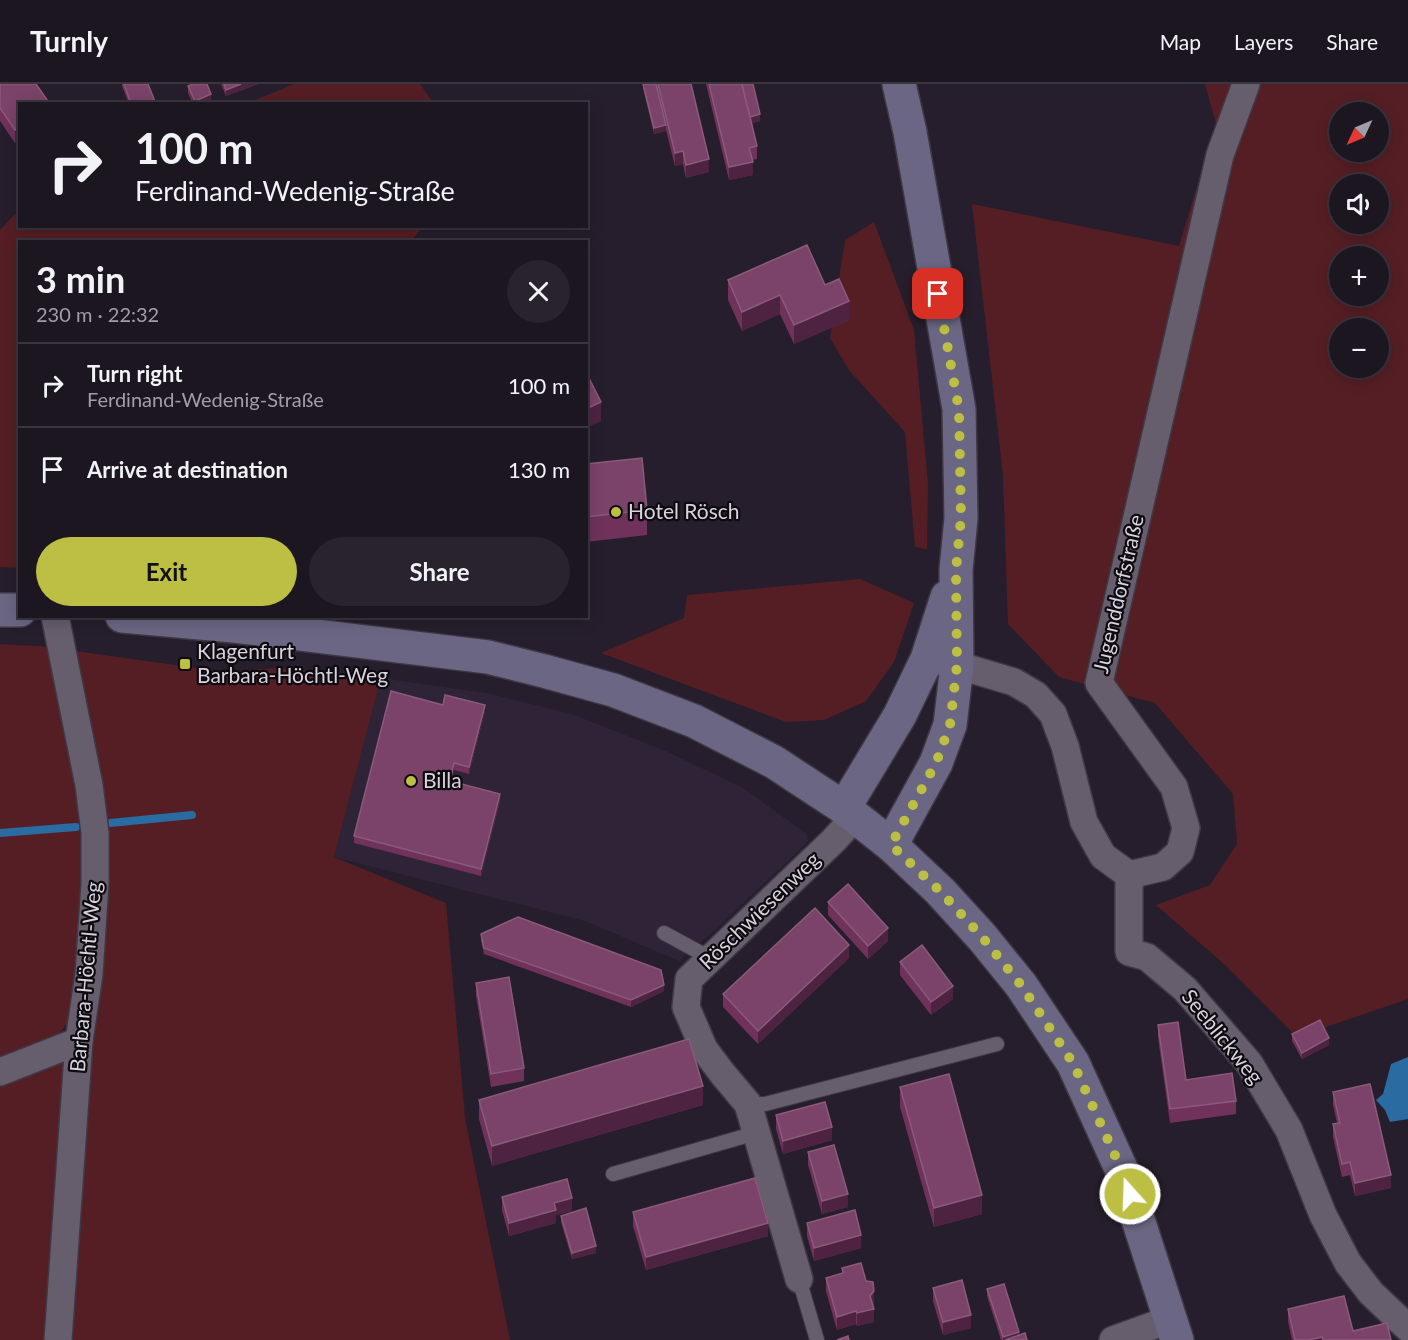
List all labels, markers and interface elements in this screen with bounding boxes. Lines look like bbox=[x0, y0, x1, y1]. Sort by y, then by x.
text: Turnly bbox=[30, 24, 108, 58]
text: Map bbox=[1160, 29, 1201, 54]
text: Layers bbox=[1234, 29, 1293, 54]
text: Share bbox=[1326, 29, 1378, 54]
north arrow bbox=[1329, 102, 1389, 162]
map controls bbox=[1329, 102, 1389, 378]
text: 100 m bbox=[135, 123, 253, 173]
icon: right bbox=[36, 126, 114, 204]
text: Ferdinand-Wedenig-Straße bbox=[135, 174, 455, 207]
button: sound bbox=[1329, 174, 1389, 234]
button: + bbox=[1329, 246, 1389, 306]
text: 3 min bbox=[36, 257, 125, 301]
button: close bbox=[507, 260, 570, 323]
pin bbox=[912, 268, 963, 319]
icon: arrive bbox=[921, 277, 954, 310]
text: 230 m · 22:32 bbox=[36, 302, 159, 326]
button: − bbox=[1329, 318, 1389, 378]
text: Turn right bbox=[87, 360, 182, 387]
icon: right bbox=[36, 369, 69, 402]
text: 100 m bbox=[508, 372, 570, 399]
text: Ferdinand-Wedenig-Straße bbox=[87, 387, 324, 411]
icon: arrive bbox=[36, 453, 69, 486]
text: Arrive at destination bbox=[87, 456, 288, 483]
text: 130 m bbox=[508, 456, 570, 483]
place label: Hotel Rösch bbox=[628, 498, 740, 523]
marker: Hotel Rösch bbox=[609, 505, 623, 519]
street label: Jugenddorfstraße bbox=[1087, 512, 1148, 675]
button: Exit bbox=[36, 537, 297, 606]
button: Share bbox=[309, 537, 570, 606]
place label: Klagenfurt Barbara-Höchtl-Weg bbox=[197, 638, 388, 687]
marker: Klagenfurt Barbara-Höchtl-Weg bbox=[178, 657, 192, 671]
place label: Billa bbox=[423, 767, 462, 792]
marker: Billa bbox=[404, 774, 418, 788]
street label: Röschwiesenweg bbox=[693, 846, 825, 974]
street label: Barbara-Höchtl-Weg bbox=[64, 881, 105, 1073]
street label: Seeblickweg bbox=[1177, 984, 1269, 1088]
position arrow bbox=[1098, 1162, 1162, 1226]

